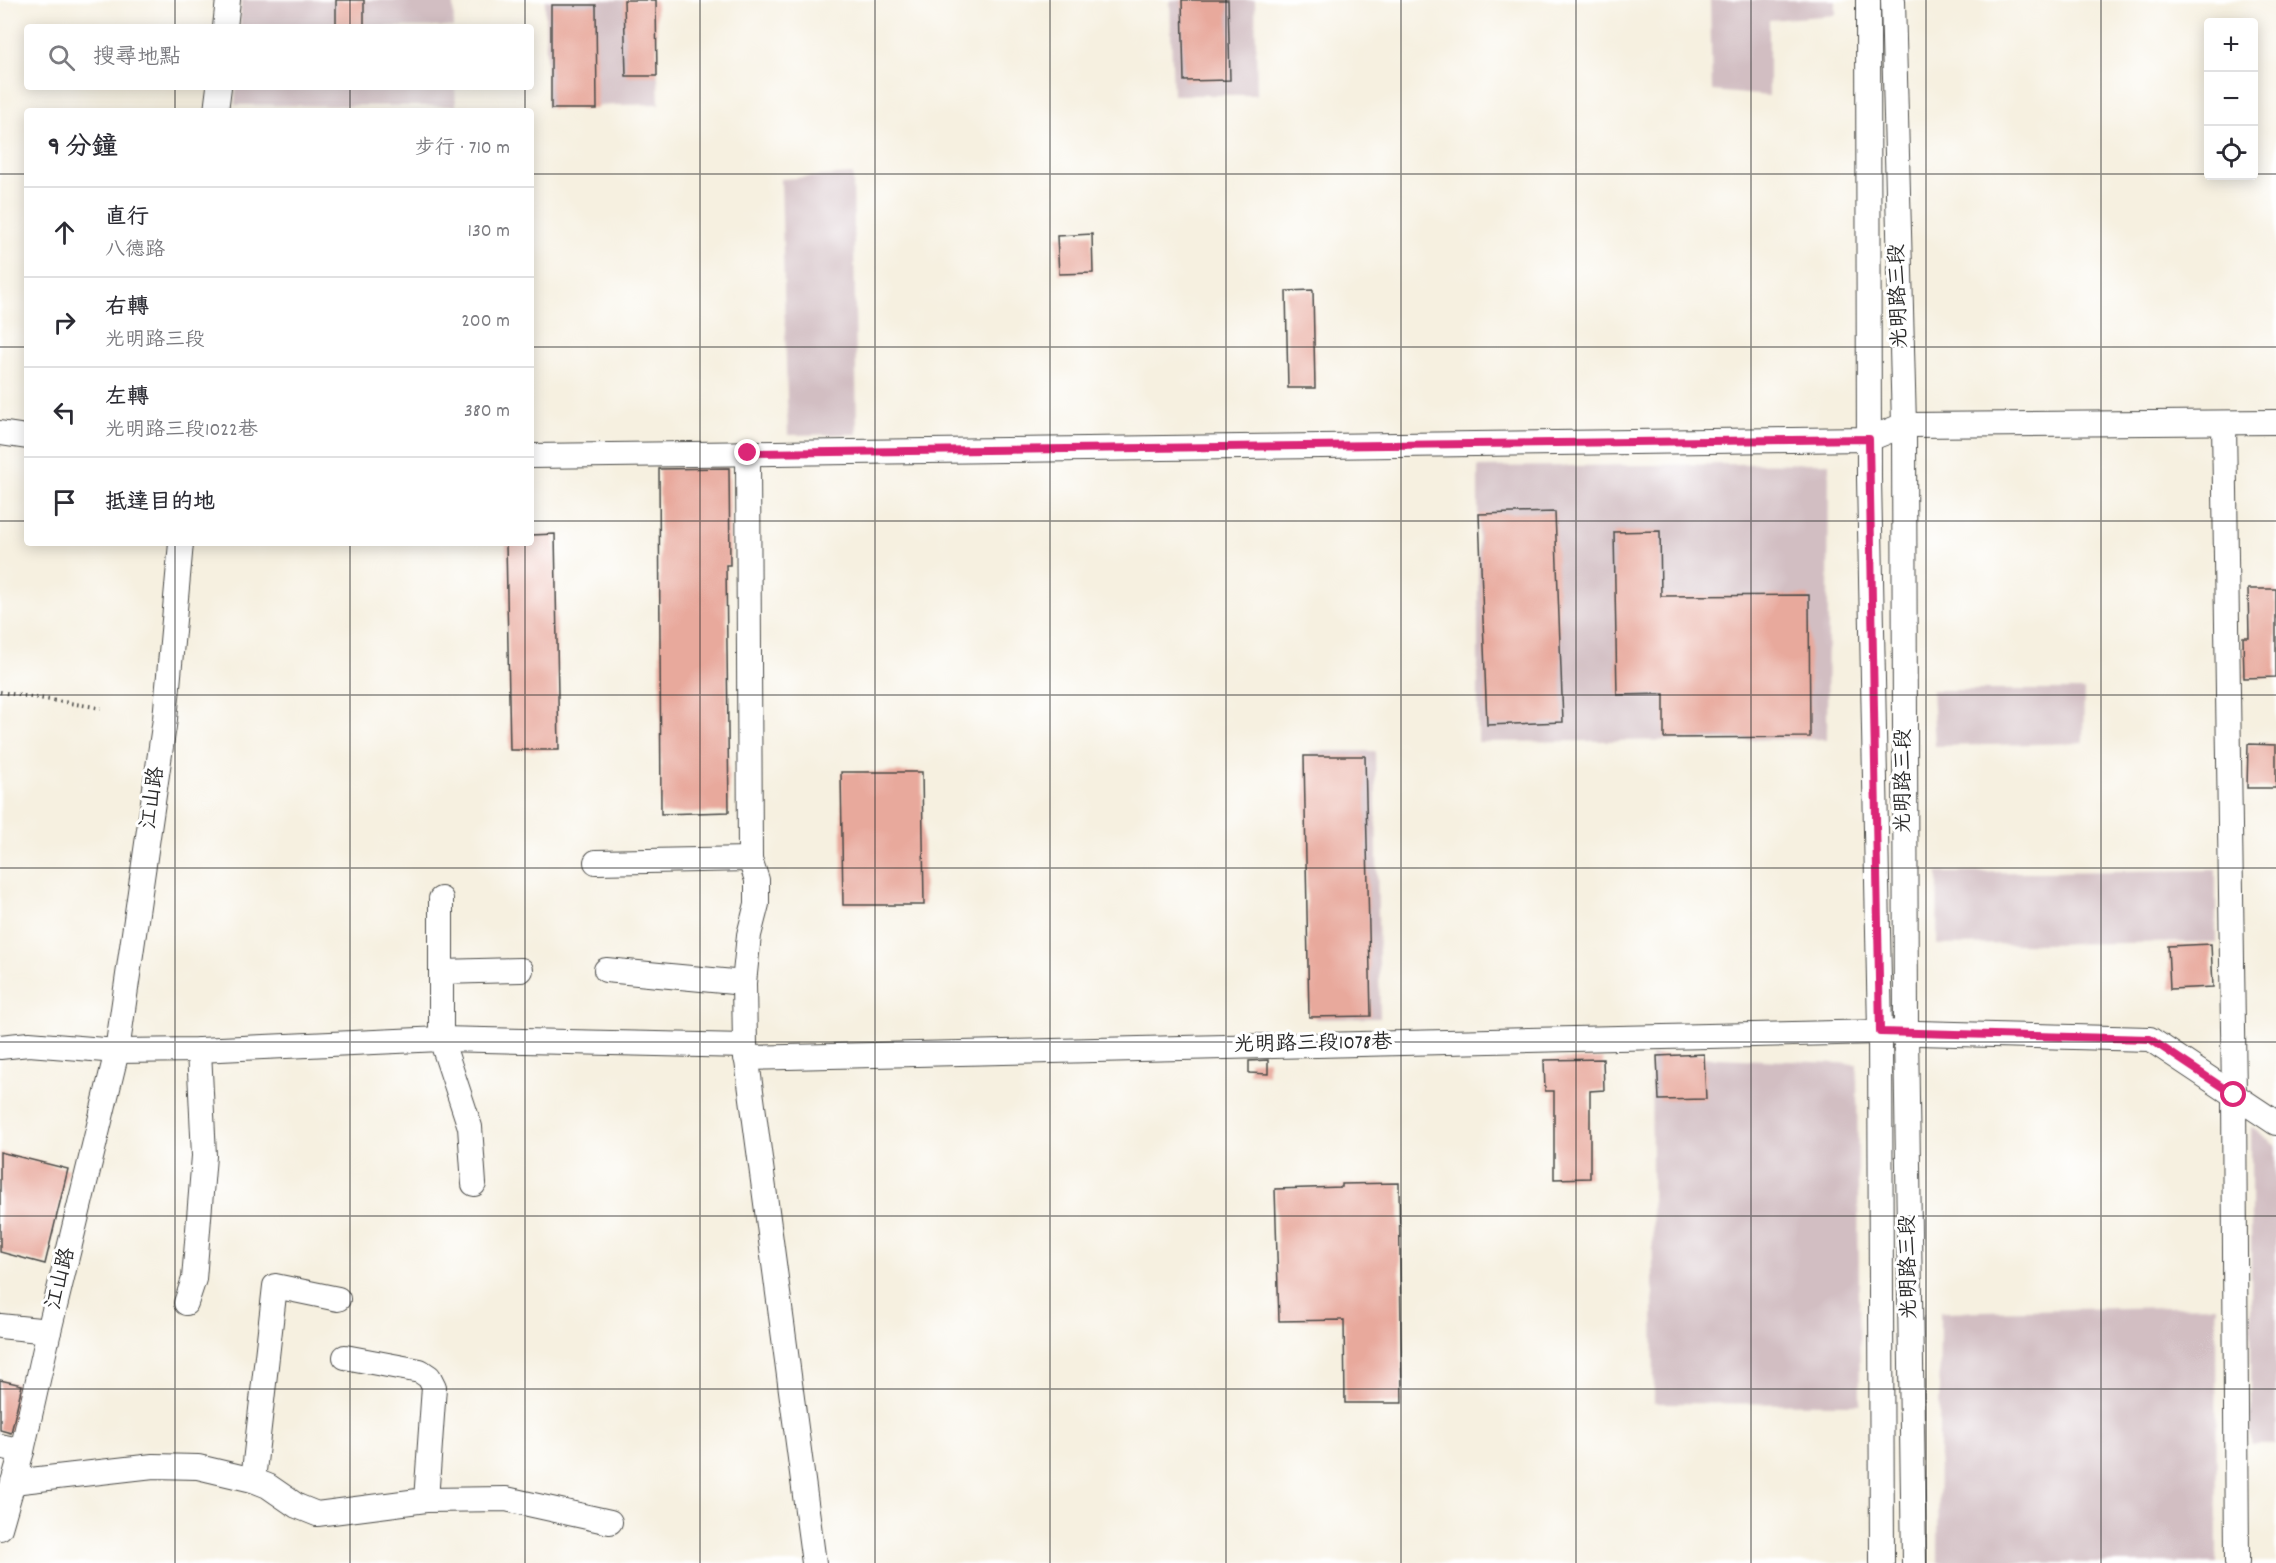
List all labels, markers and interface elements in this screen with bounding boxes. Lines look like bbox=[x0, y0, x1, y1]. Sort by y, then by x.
map controls bbox=[2204, 18, 2258, 180]
button: + bbox=[2204, 18, 2258, 72]
search box bbox=[24, 24, 534, 90]
icon: search bbox=[45, 41, 78, 74]
text: 搜尋地點 bbox=[93, 43, 181, 74]
button: − bbox=[2204, 72, 2258, 126]
button: locate bbox=[2204, 126, 2258, 180]
text: 9 分鐘 bbox=[48, 130, 118, 167]
text: 步行 · 710 m bbox=[415, 135, 510, 163]
text: 直行 bbox=[105, 203, 149, 234]
icon: ahead bbox=[48, 216, 81, 249]
text: 130 m bbox=[468, 218, 510, 246]
text: 八德路 bbox=[105, 237, 165, 265]
street label: 光明路三段 bbox=[1883, 243, 1917, 349]
text: 右轉 bbox=[105, 293, 149, 324]
icon: right bbox=[48, 306, 81, 339]
text: 200 m bbox=[461, 308, 510, 336]
text: 光明路三段 bbox=[105, 327, 205, 355]
text: 左轉 bbox=[105, 383, 149, 414]
icon: left bbox=[48, 396, 81, 429]
text: 380 m bbox=[464, 398, 510, 426]
text: 光明路三段1022巷 bbox=[105, 417, 258, 445]
route end bbox=[734, 439, 760, 465]
icon: arrive bbox=[48, 486, 81, 519]
text: 抵達目的地 bbox=[105, 488, 215, 519]
street label: 光明路三段 bbox=[1890, 729, 1920, 834]
street label: 江山路 bbox=[135, 765, 173, 831]
street label: 光明路三段1078巷 bbox=[1233, 1029, 1393, 1061]
route start bbox=[2220, 1081, 2246, 1107]
street label: 光明路三段 bbox=[1894, 1214, 1926, 1320]
street label: 江山路 bbox=[40, 1245, 84, 1313]

